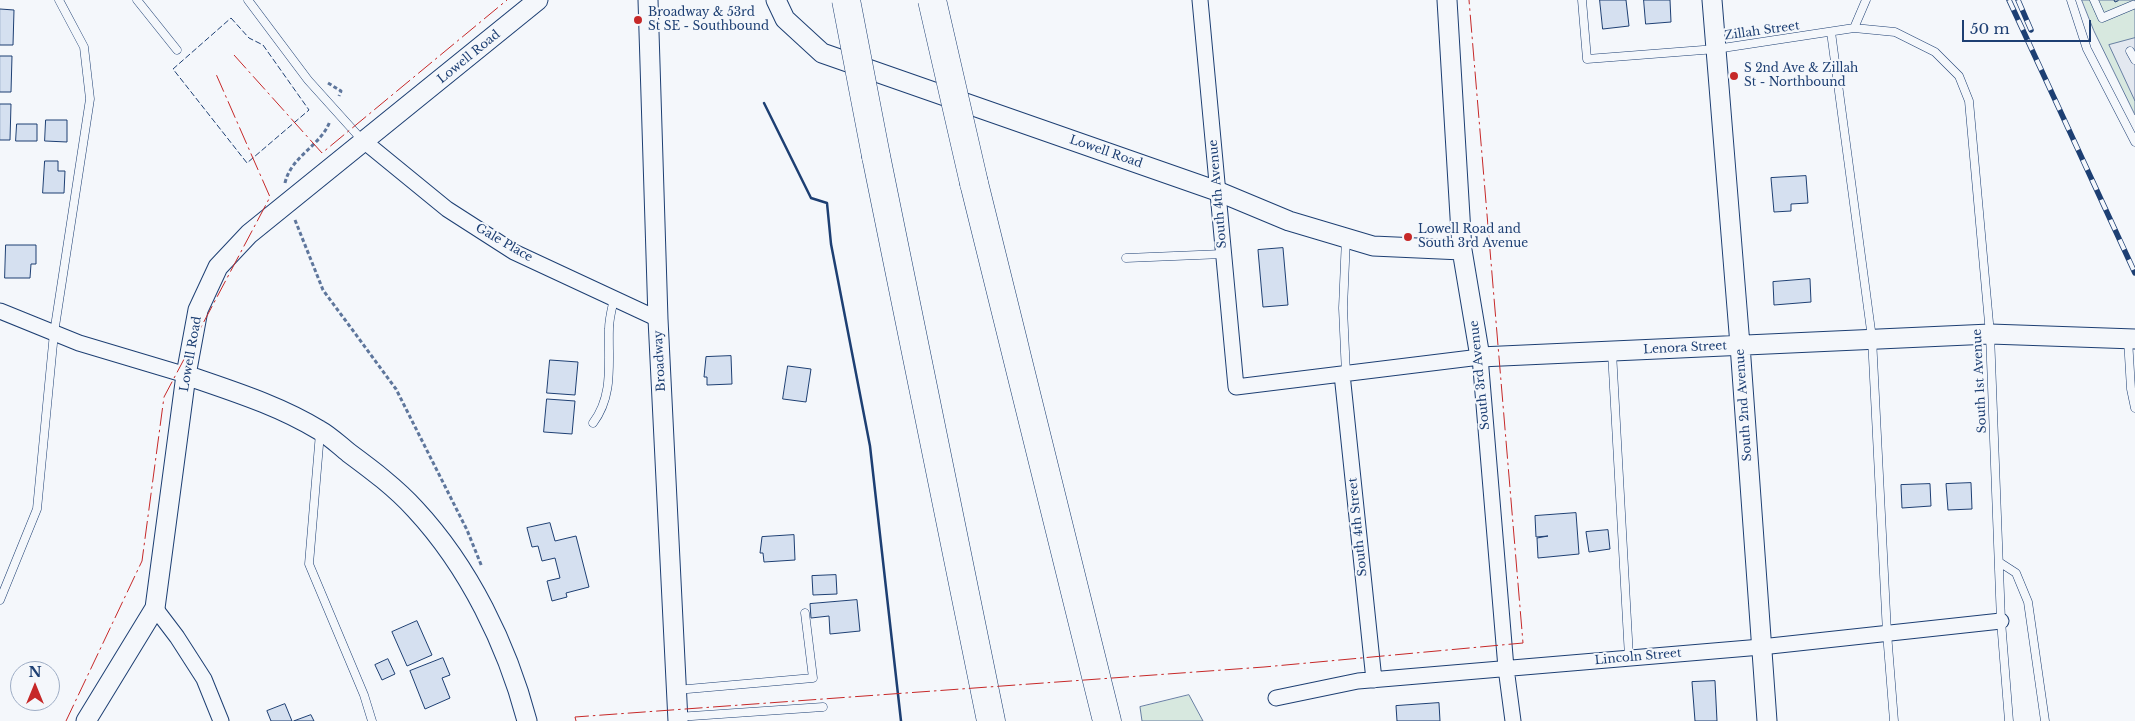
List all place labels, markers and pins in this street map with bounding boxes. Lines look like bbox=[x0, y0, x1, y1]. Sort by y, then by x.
place label: Broadway & 53rd St SE - Southbound bbox=[648, 6, 769, 34]
marker: Broadway & 53rd St SE - Southbound bbox=[632, 14, 644, 26]
place label: S 2nd Ave & Zillah St - Northbound bbox=[1744, 62, 1858, 90]
marker: S 2nd Ave & Zillah St - Northbound bbox=[1728, 70, 1740, 82]
place label: Lowell Road and South 3rd Avenue bbox=[1418, 223, 1528, 251]
marker: Lowell Road and South 3rd Avenue bbox=[1402, 231, 1414, 243]

